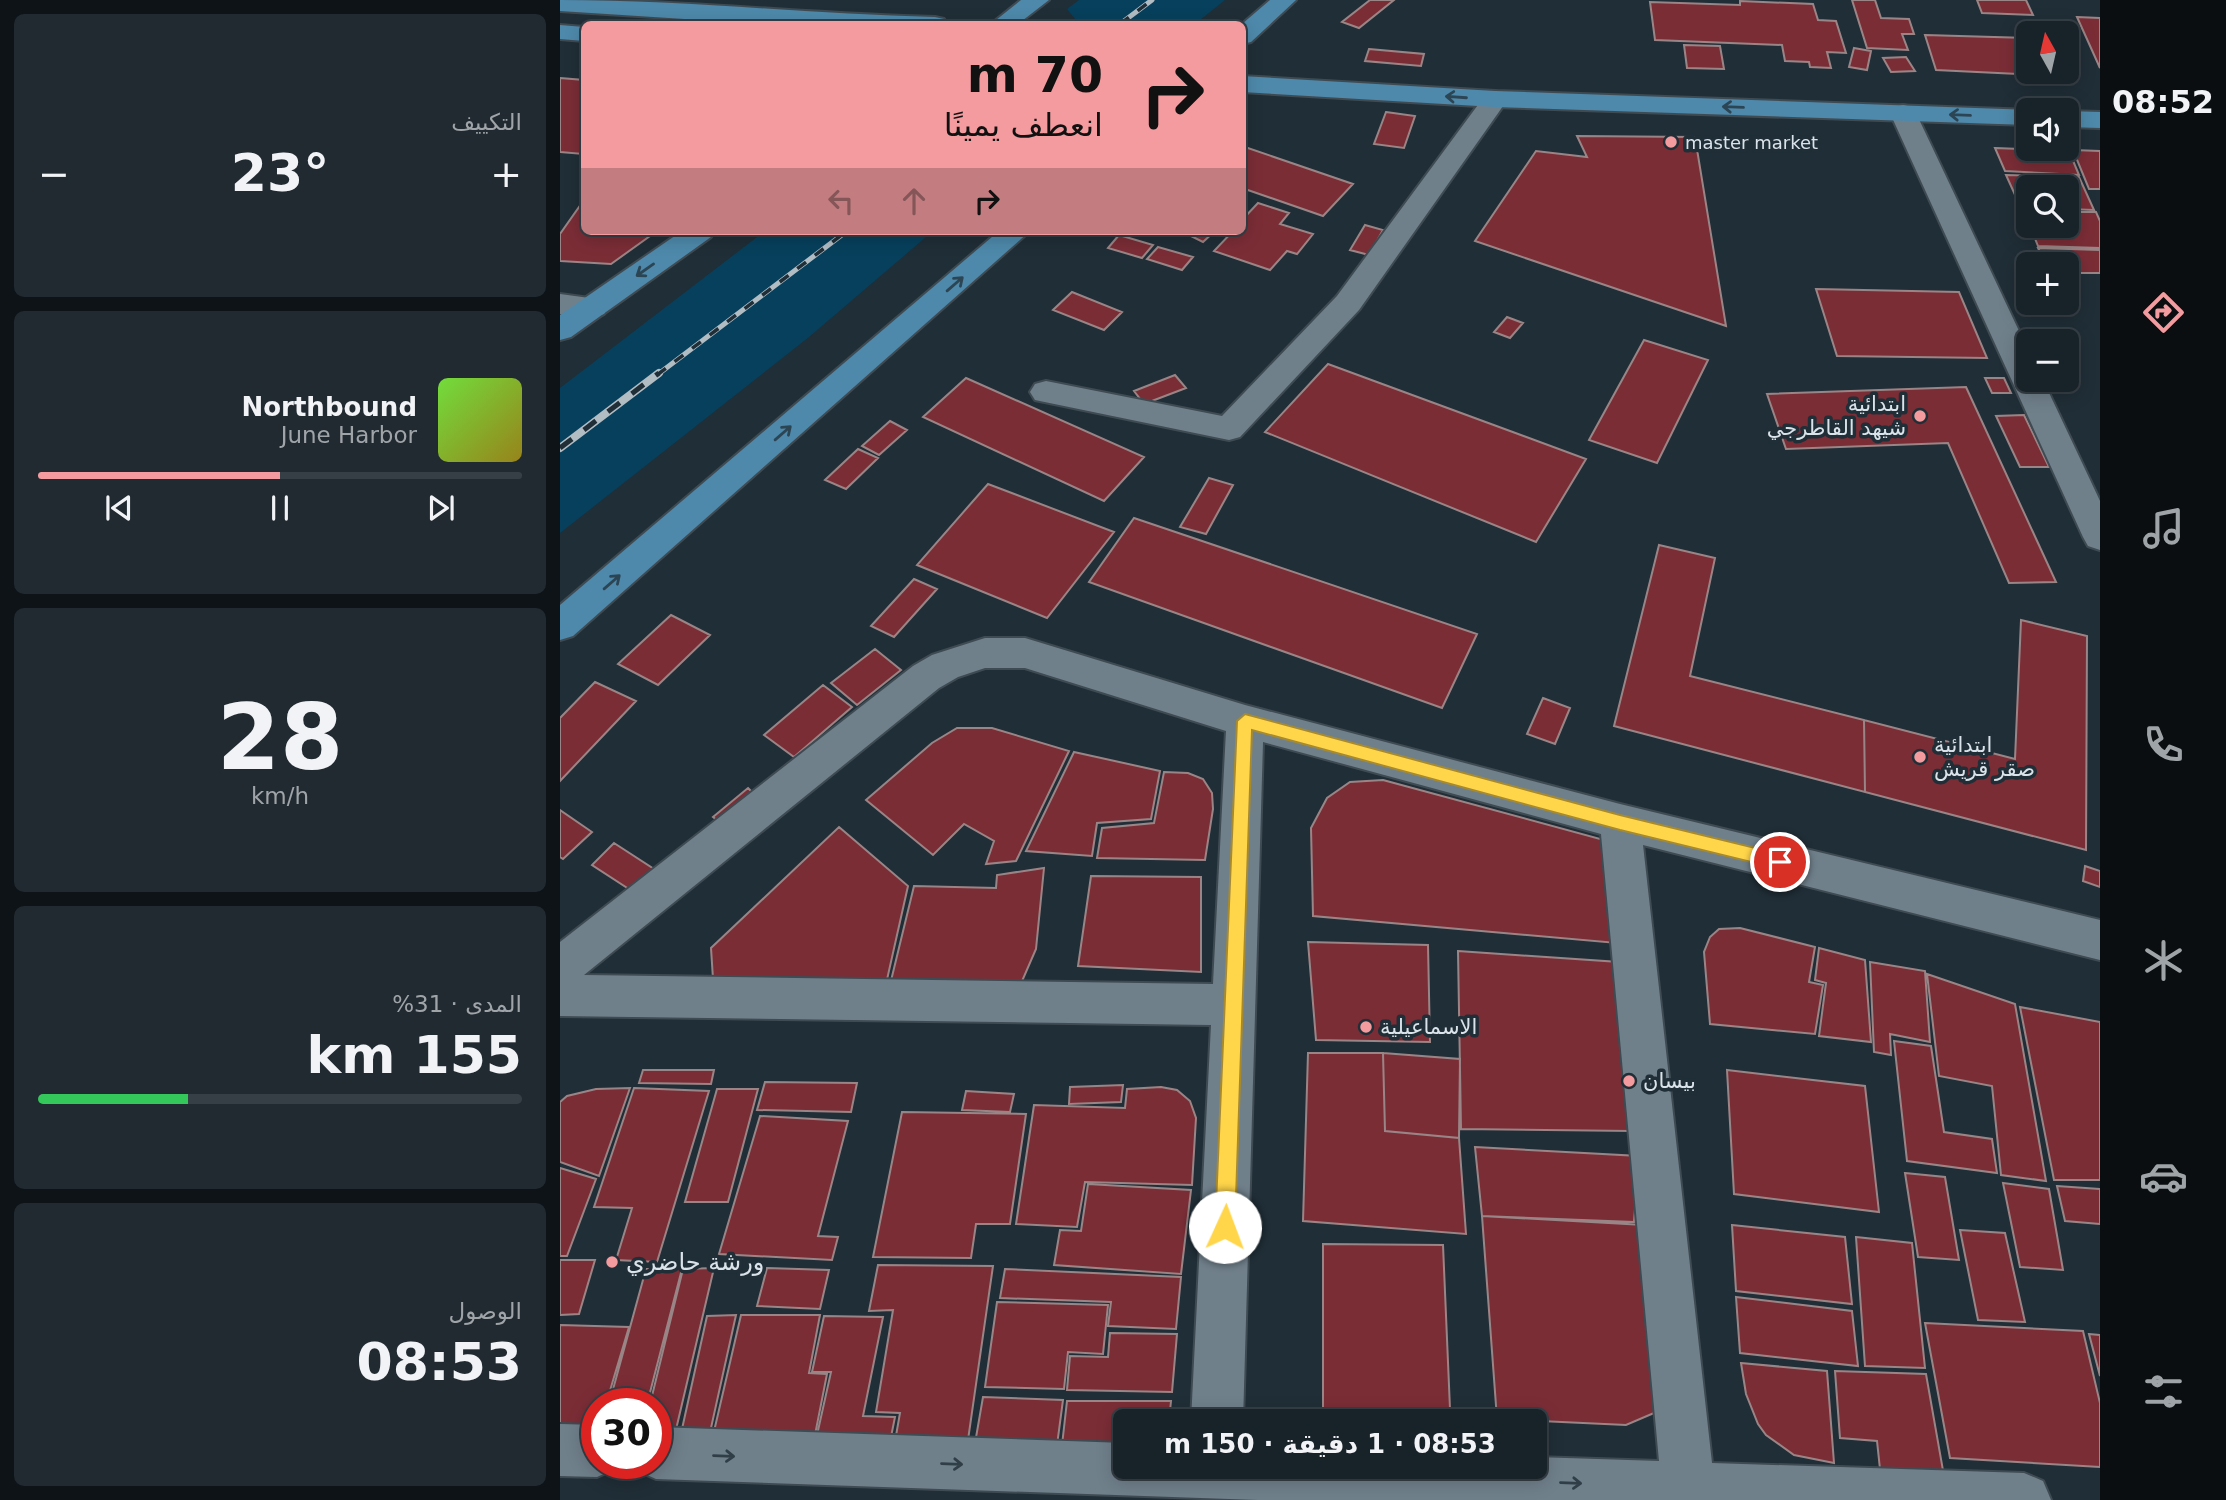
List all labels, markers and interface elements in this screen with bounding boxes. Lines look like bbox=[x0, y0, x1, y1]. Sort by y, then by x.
north arrow bbox=[2016, 21, 2079, 84]
map controls bbox=[2016, 21, 2079, 392]
text: 70 m bbox=[967, 47, 1103, 104]
icon: right bbox=[1127, 49, 1218, 140]
text: 08:52 bbox=[2112, 83, 2214, 121]
one-way arrow bbox=[1445, 90, 1468, 103]
button: sound bbox=[2016, 98, 2079, 161]
one-way arrow bbox=[1721, 101, 1744, 114]
text: انعطف يمينًا bbox=[944, 106, 1103, 144]
one-way arrow bbox=[1949, 108, 1972, 121]
text: التكييف bbox=[451, 109, 522, 135]
place label: master market bbox=[1685, 132, 1818, 153]
marker: master market bbox=[1663, 134, 1679, 150]
text: 23° bbox=[231, 143, 329, 203]
text: − bbox=[38, 152, 70, 196]
text: + bbox=[490, 152, 522, 196]
button: search bbox=[2016, 175, 2079, 238]
icon: left bbox=[822, 182, 860, 220]
icon: ahead bbox=[895, 182, 933, 220]
icon: right bbox=[968, 182, 1006, 220]
button: + bbox=[2016, 252, 2079, 315]
one-way arrow bbox=[636, 263, 655, 277]
one-way arrow bbox=[946, 275, 963, 292]
icon: directions bbox=[2139, 288, 2188, 337]
button: − bbox=[2016, 329, 2079, 392]
text: Northbound bbox=[242, 392, 417, 422]
place label: ابتدائية شيهد القاطرجي bbox=[1767, 392, 1906, 440]
marker: ابتدائية شيهد القاطرجي bbox=[1912, 408, 1928, 424]
text: June Harbor bbox=[281, 422, 417, 448]
one-way arrow bbox=[774, 425, 792, 441]
icon: previous bbox=[100, 489, 138, 527]
icon: pause bbox=[261, 489, 299, 527]
icon: next bbox=[422, 489, 460, 527]
icon: music bbox=[2139, 504, 2188, 553]
one-way arrow bbox=[602, 574, 620, 590]
text: 28 bbox=[217, 685, 343, 790]
icon: phone bbox=[2139, 720, 2188, 769]
place label: ابتدائية صقر قريش bbox=[1934, 733, 2035, 781]
marker: ابتدائية صقر قريش bbox=[1912, 749, 1928, 765]
text: km/h bbox=[251, 783, 309, 809]
pin bbox=[1750, 832, 1810, 892]
icon: arrive bbox=[1761, 843, 1799, 881]
icon: climate bbox=[2139, 936, 2188, 985]
text: المدى · 31% bbox=[392, 991, 522, 1017]
place label: الاسماعيلية bbox=[1380, 1015, 1477, 1039]
marker: الاسماعيلية bbox=[1358, 1019, 1374, 1035]
text: 155 km bbox=[307, 1025, 522, 1085]
place label: بيسان bbox=[1643, 1069, 1696, 1093]
marker: بيسان bbox=[1621, 1073, 1637, 1089]
icon: car bbox=[2139, 1152, 2188, 1201]
position arrow bbox=[1188, 1190, 1262, 1264]
place label: ورشة حاضري bbox=[626, 1248, 764, 1276]
marker: ورشة حاضري bbox=[604, 1254, 620, 1270]
text: الوصول bbox=[449, 1298, 522, 1324]
text: 08:53 bbox=[356, 1332, 522, 1392]
icon: filters bbox=[2139, 1367, 2188, 1416]
speed limit sign: 30 bbox=[581, 1388, 672, 1479]
text: 08:53 · 1 دقيقة · 150 m bbox=[1164, 1429, 1496, 1459]
one-way arrow bbox=[713, 1449, 736, 1462]
one-way arrow bbox=[940, 1457, 963, 1470]
one-way arrow bbox=[1559, 1477, 1582, 1490]

